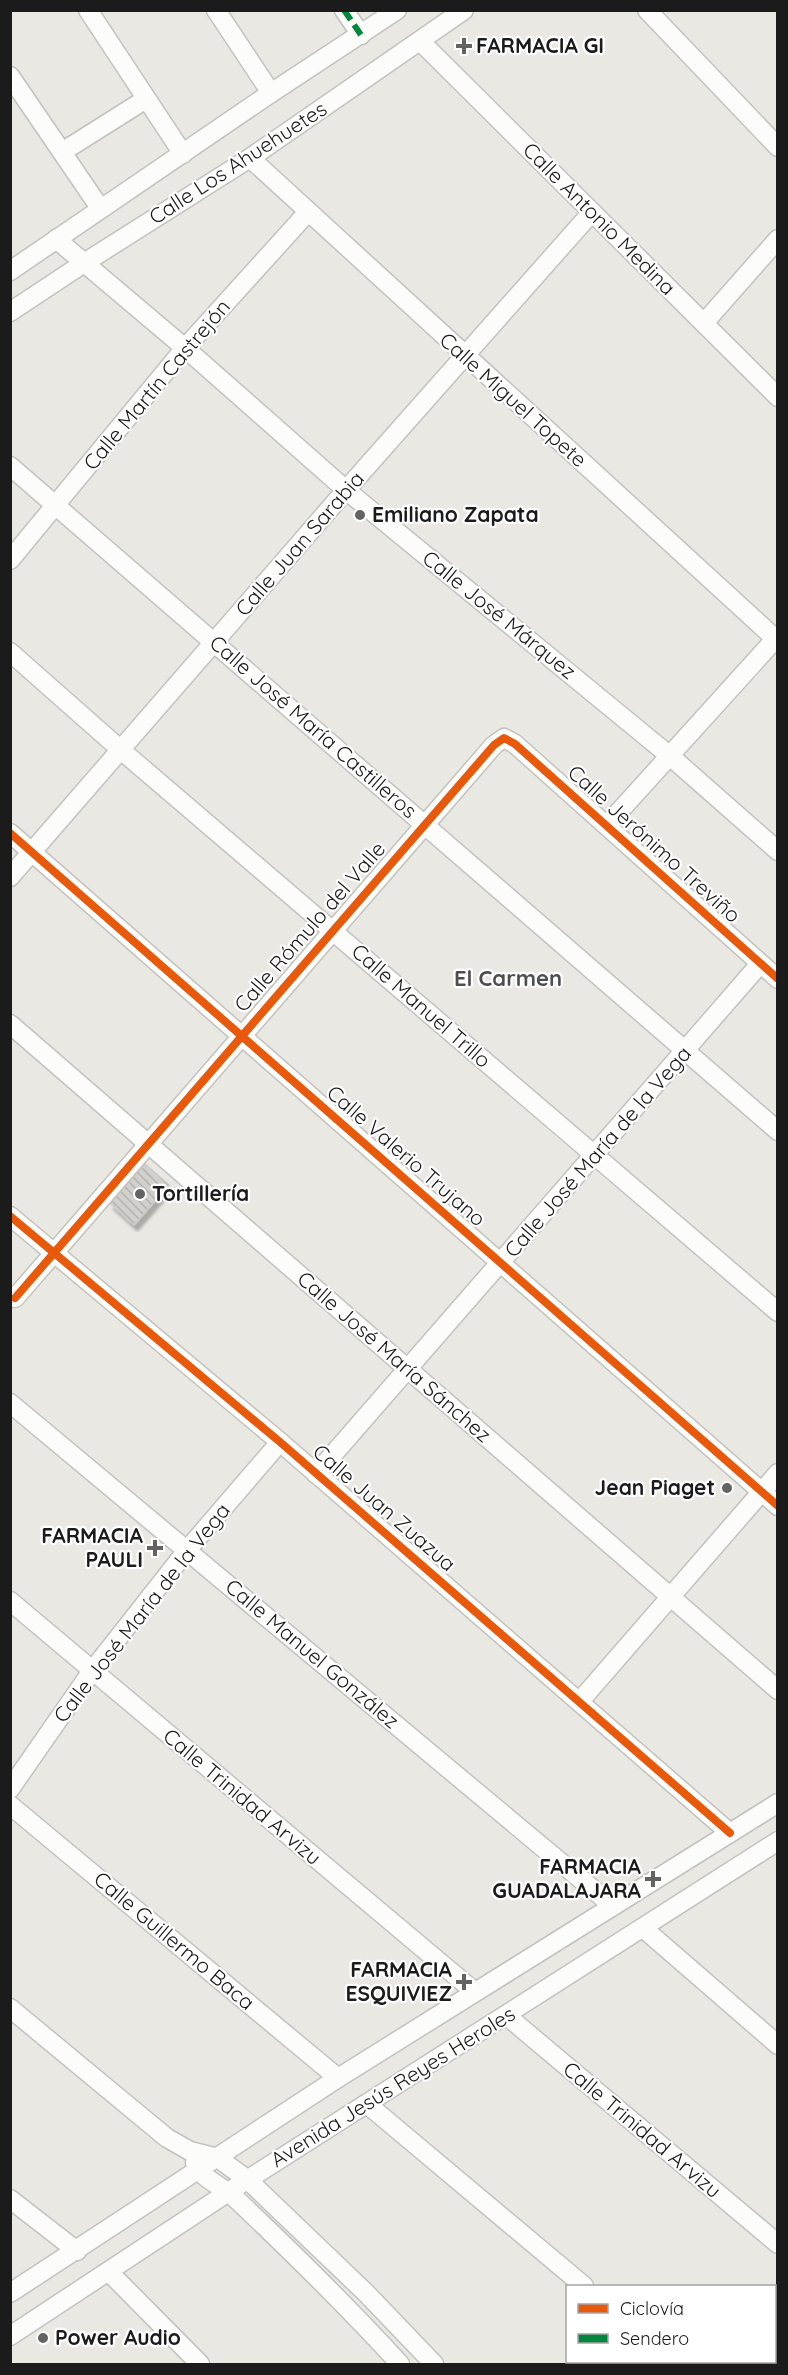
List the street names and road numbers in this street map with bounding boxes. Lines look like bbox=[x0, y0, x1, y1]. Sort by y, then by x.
street label: Calle Los Ahuehuetes bbox=[144, 95, 331, 229]
street label: Calle Antonio Medina bbox=[518, 137, 681, 300]
street label: Calle Martín Castrejón bbox=[77, 294, 235, 475]
street label: Calle Miguel Topete bbox=[435, 326, 593, 472]
street label: Calle Juan Sarabia bbox=[229, 466, 369, 621]
street label: Calle José Márquez bbox=[418, 544, 582, 684]
street label: Calle José María Castilleros bbox=[205, 629, 423, 823]
street label: Calle Jerónimo Treviño bbox=[563, 759, 746, 928]
street label: Calle Rómulo del Valle bbox=[228, 836, 390, 1017]
street label: Calle Manuel Trillo bbox=[347, 938, 497, 1073]
street label: Calle José María de la Vega bbox=[498, 1040, 696, 1262]
street label: Calle Valerio Trujano bbox=[322, 1079, 491, 1231]
street label: Calle José María Sánchez bbox=[292, 1265, 497, 1447]
street label: Calle Juan Zuazua bbox=[308, 1438, 461, 1576]
street label: Calle José María de la Vega bbox=[47, 1497, 235, 1727]
street label: Calle Manuel González bbox=[220, 1573, 405, 1734]
street label: Calle Trinidad Arvizu bbox=[158, 1723, 327, 1870]
street label: Calle Guillermo Baca bbox=[89, 1866, 260, 2015]
street label: Avenida Jesús Reyes Heroles bbox=[265, 2000, 520, 2172]
street label: Calle Trinidad Arvizu bbox=[558, 2056, 727, 2203]

